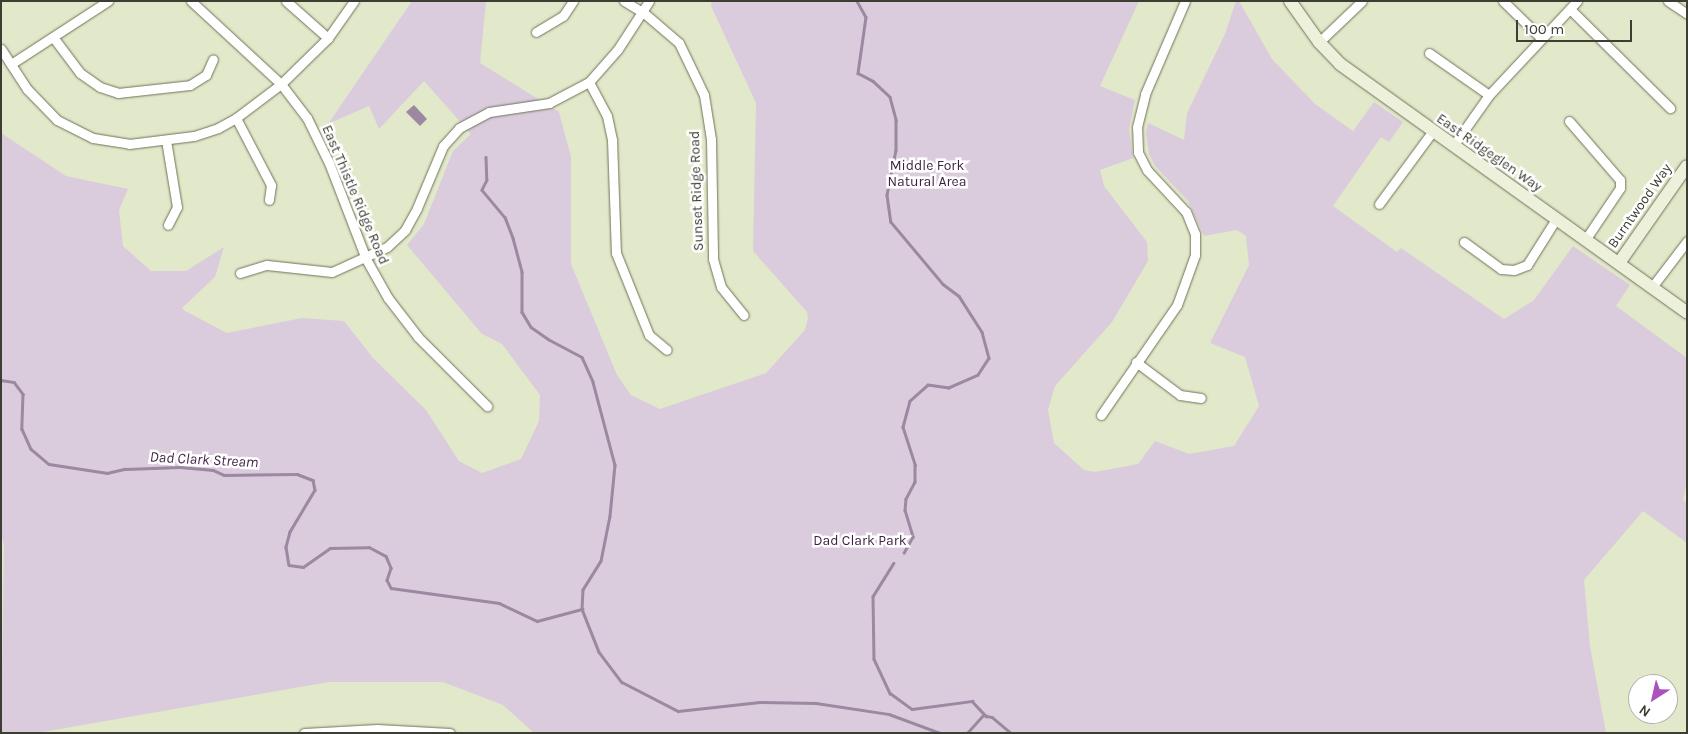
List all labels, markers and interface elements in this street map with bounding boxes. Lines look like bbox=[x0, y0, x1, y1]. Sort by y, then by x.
scale bar bbox=[1518, 10, 1634, 42]
text: 100 m bbox=[1524, 20, 1564, 38]
street label: East Ridgeglen Way bbox=[1433, 110, 1545, 196]
street label: East Thistle Ridge Road bbox=[318, 123, 392, 267]
street label: Sunset Ridge Road bbox=[687, 131, 707, 251]
park label: Middle Fork Natural Area bbox=[887, 158, 967, 190]
street label: Burntwood Way bbox=[1605, 161, 1675, 251]
water label: Dad Clark Stream bbox=[149, 448, 259, 472]
park label: Dad Clark Park bbox=[813, 533, 907, 549]
north arrow bbox=[1628, 674, 1678, 724]
text: N bbox=[1636, 701, 1654, 721]

